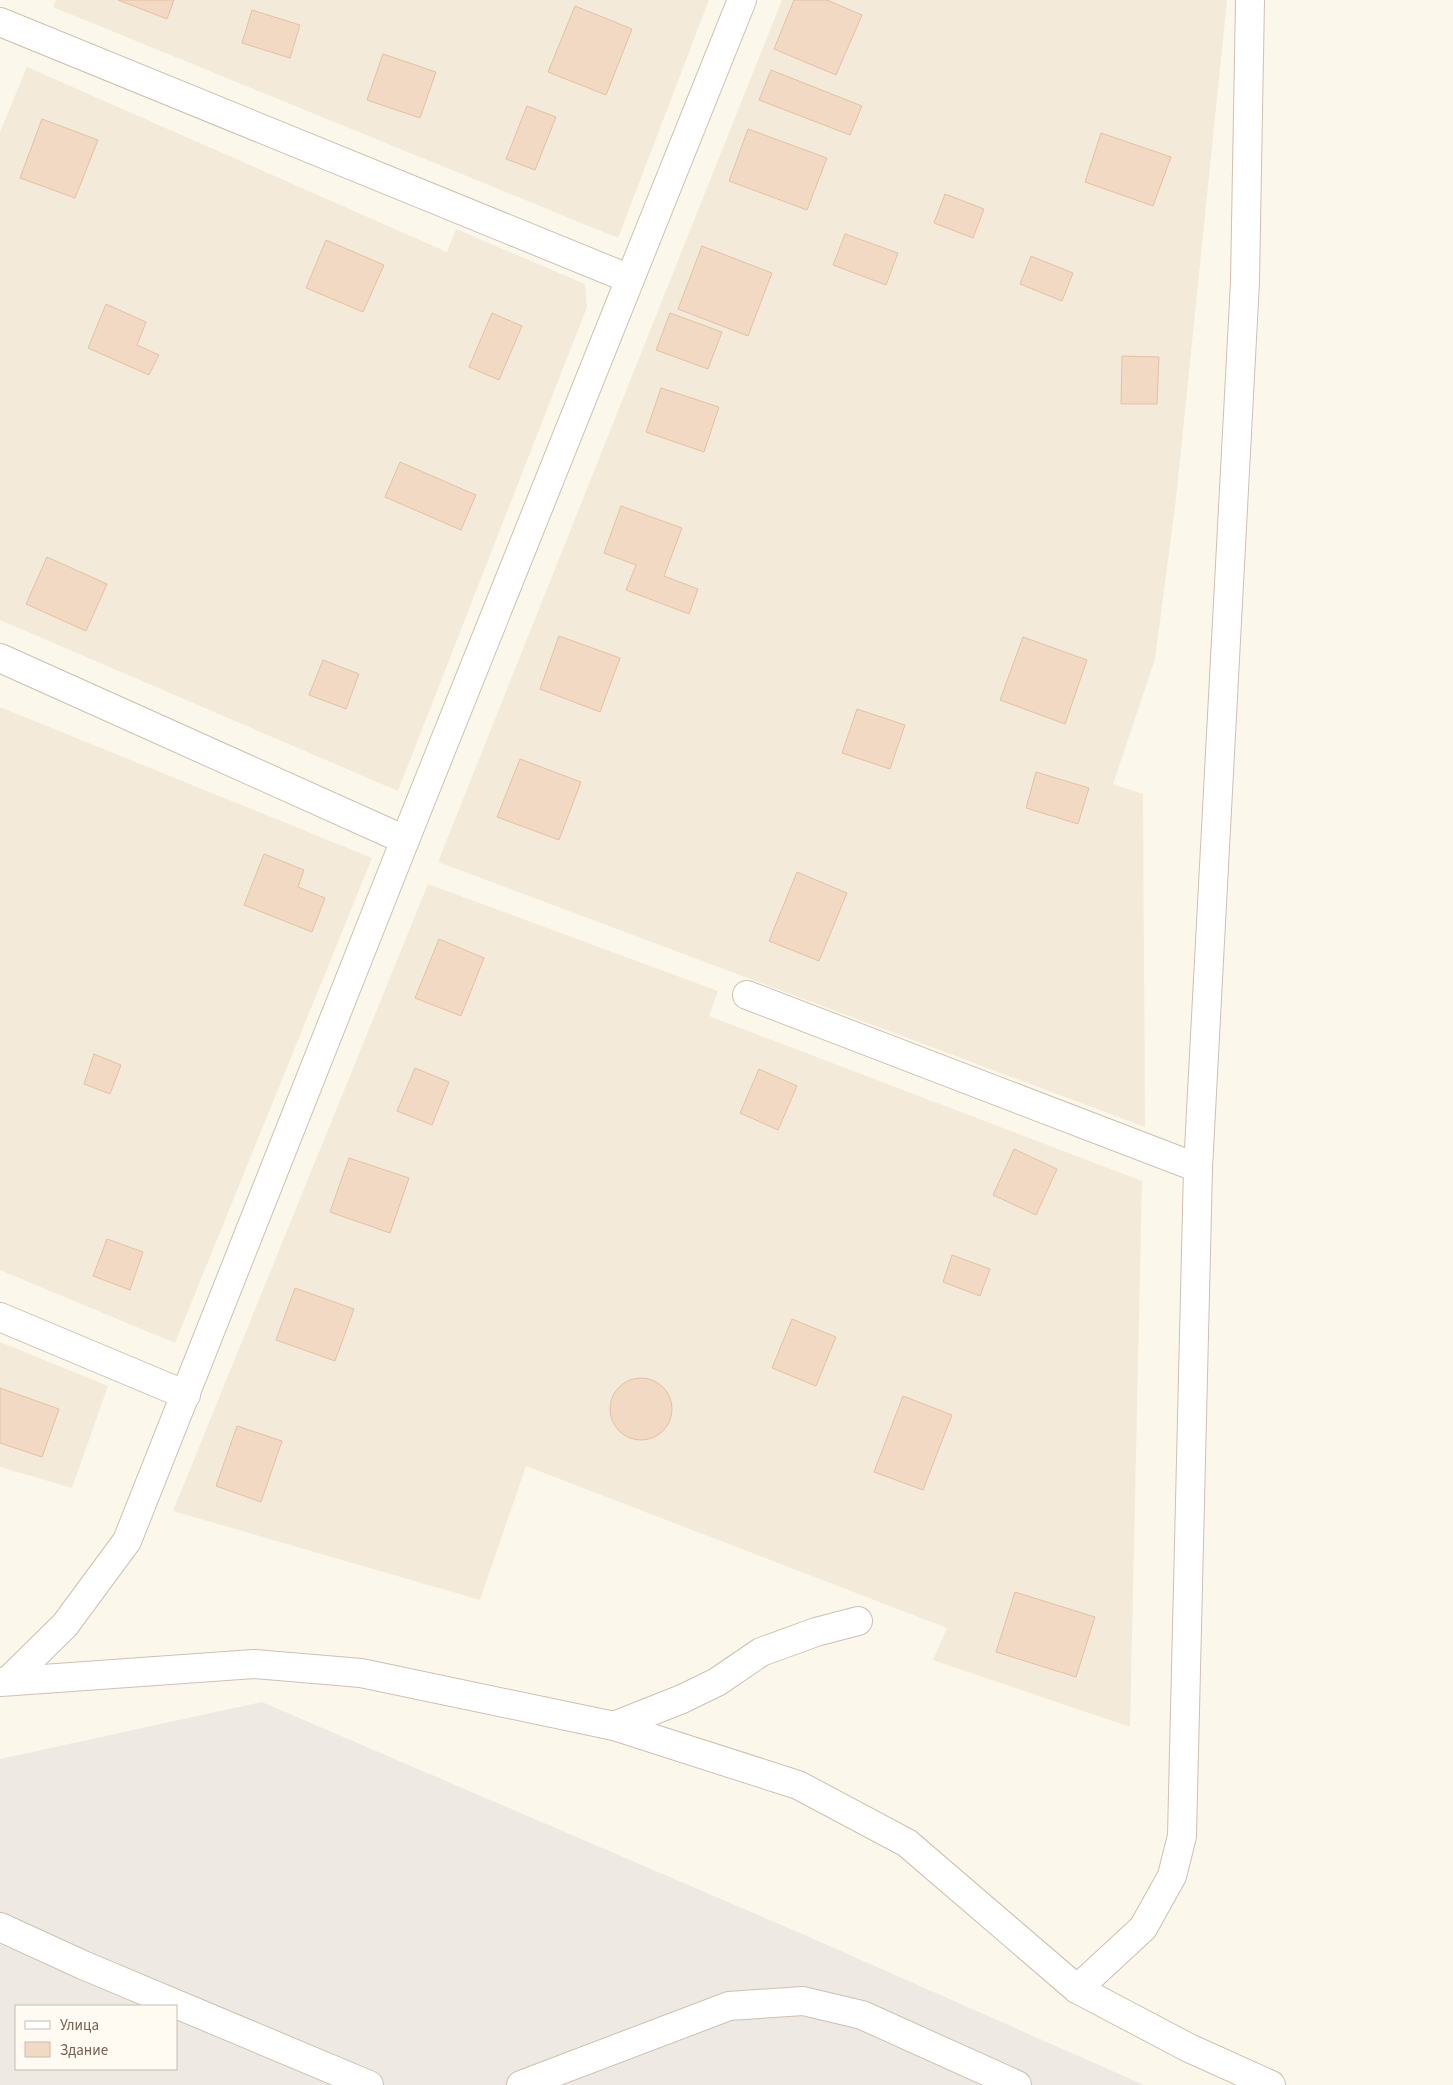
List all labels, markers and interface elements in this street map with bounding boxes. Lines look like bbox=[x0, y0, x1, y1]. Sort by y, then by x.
legend bbox=[15, 2005, 178, 2070]
text: Улица bbox=[60, 2015, 99, 2036]
text: Здание bbox=[60, 2040, 108, 2061]

